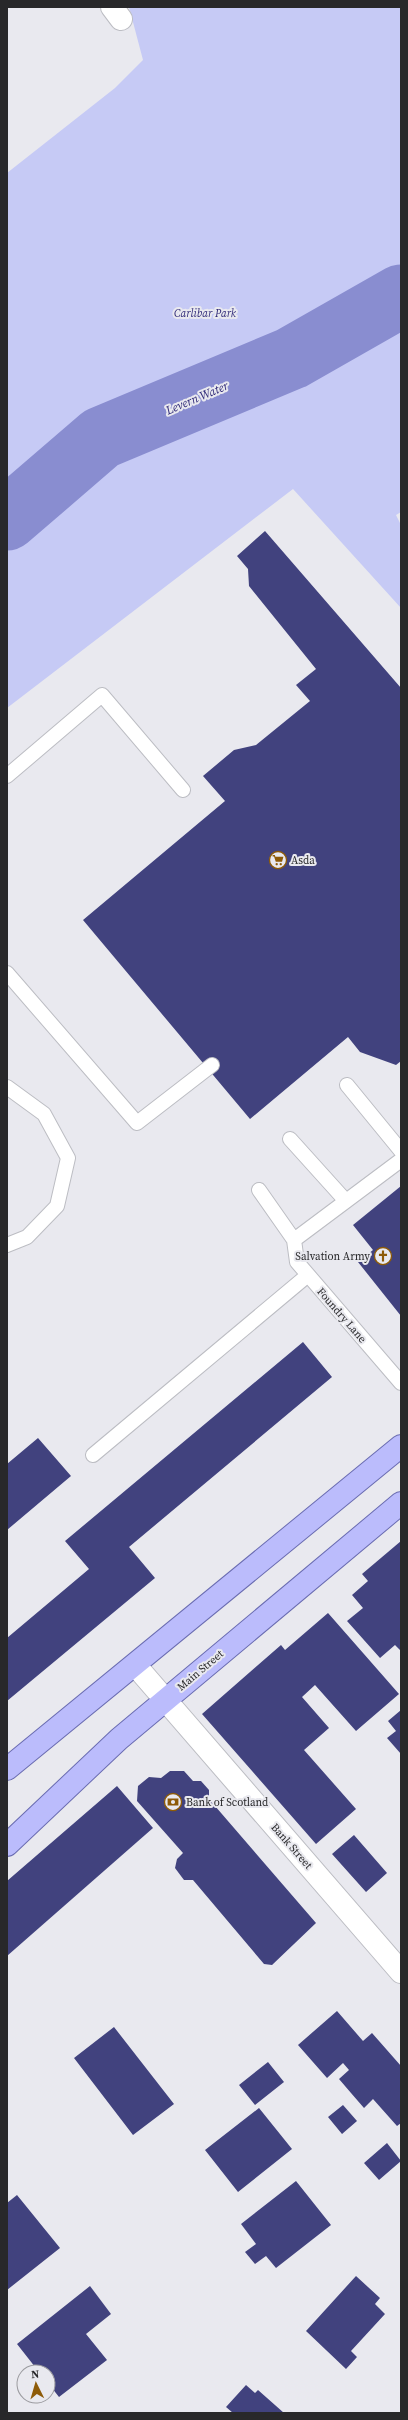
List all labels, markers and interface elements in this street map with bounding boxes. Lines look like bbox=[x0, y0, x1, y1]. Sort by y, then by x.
park label: Carlibar Park bbox=[174, 306, 237, 321]
water label: Levern Water bbox=[162, 377, 232, 419]
supermarket icon: Asda bbox=[268, 850, 288, 870]
place label: Asda bbox=[291, 853, 315, 868]
church icon: Salvation Army bbox=[373, 1246, 393, 1266]
place label: Salvation Army bbox=[295, 1249, 370, 1264]
street label: Foundry Lane bbox=[313, 1285, 370, 1346]
street label: Main Street bbox=[174, 1646, 227, 1694]
bank icon: Bank of Scotland bbox=[163, 1792, 183, 1812]
place label: Bank of Scotland bbox=[186, 1795, 269, 1810]
street label: Bank Street bbox=[268, 1820, 316, 1873]
north arrow bbox=[16, 2364, 56, 2404]
text: N bbox=[31, 2367, 40, 2382]

